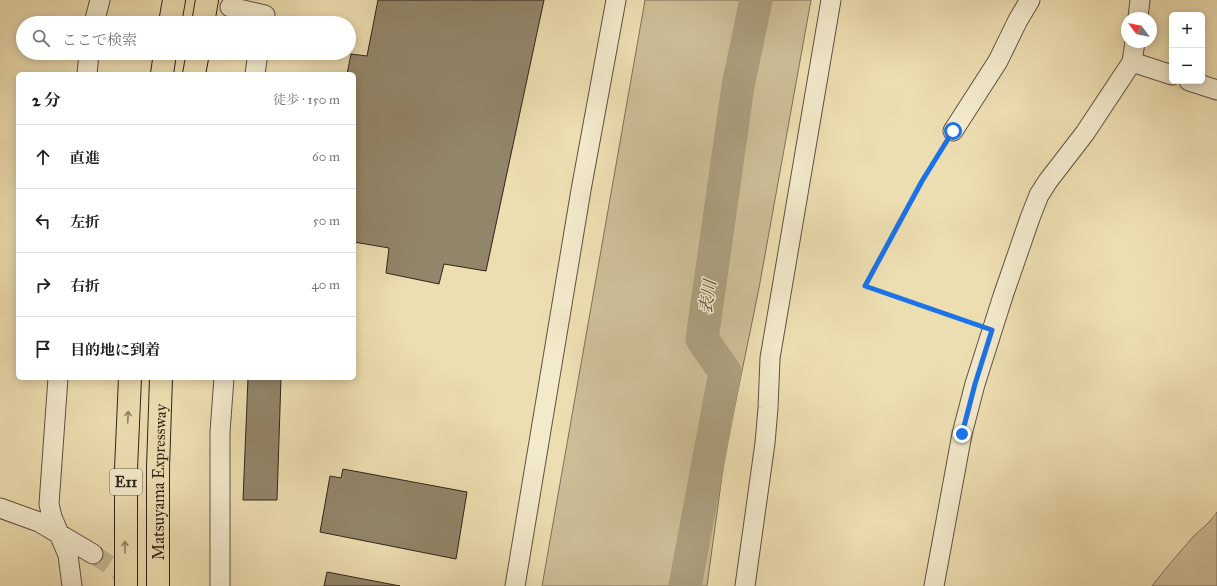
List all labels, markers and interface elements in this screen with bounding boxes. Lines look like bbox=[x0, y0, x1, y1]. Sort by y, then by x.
north arrow bbox=[1121, 12, 1157, 48]
map controls bbox=[1169, 12, 1205, 84]
button: + bbox=[1169, 12, 1205, 48]
search box bbox=[16, 16, 356, 60]
icon: search bbox=[30, 27, 52, 49]
text: ここで検索 bbox=[62, 31, 137, 49]
button: − bbox=[1169, 48, 1205, 84]
text: 2 分 bbox=[32, 90, 61, 111]
text: 徒歩 · 150 m bbox=[273, 92, 340, 108]
route start bbox=[944, 122, 962, 140]
icon: ahead bbox=[32, 146, 54, 168]
text: 直進 bbox=[70, 149, 100, 167]
text: 60 m bbox=[312, 149, 340, 165]
icon: left bbox=[32, 210, 54, 232]
text: 左折 bbox=[70, 213, 100, 231]
text: 50 m bbox=[313, 213, 340, 229]
icon: right bbox=[32, 274, 54, 296]
text: 右折 bbox=[70, 277, 100, 295]
text: 40 m bbox=[311, 277, 340, 293]
water label: 表川 bbox=[695, 277, 721, 315]
icon: arrive bbox=[32, 338, 54, 360]
text: 目的地に到着 bbox=[70, 341, 160, 359]
street label: Matsuyama Expressway bbox=[149, 403, 170, 560]
one-way arrow bbox=[124, 411, 132, 424]
route end bbox=[953, 425, 971, 443]
road number: E11 bbox=[110, 469, 142, 495]
one-way arrow bbox=[121, 541, 129, 554]

